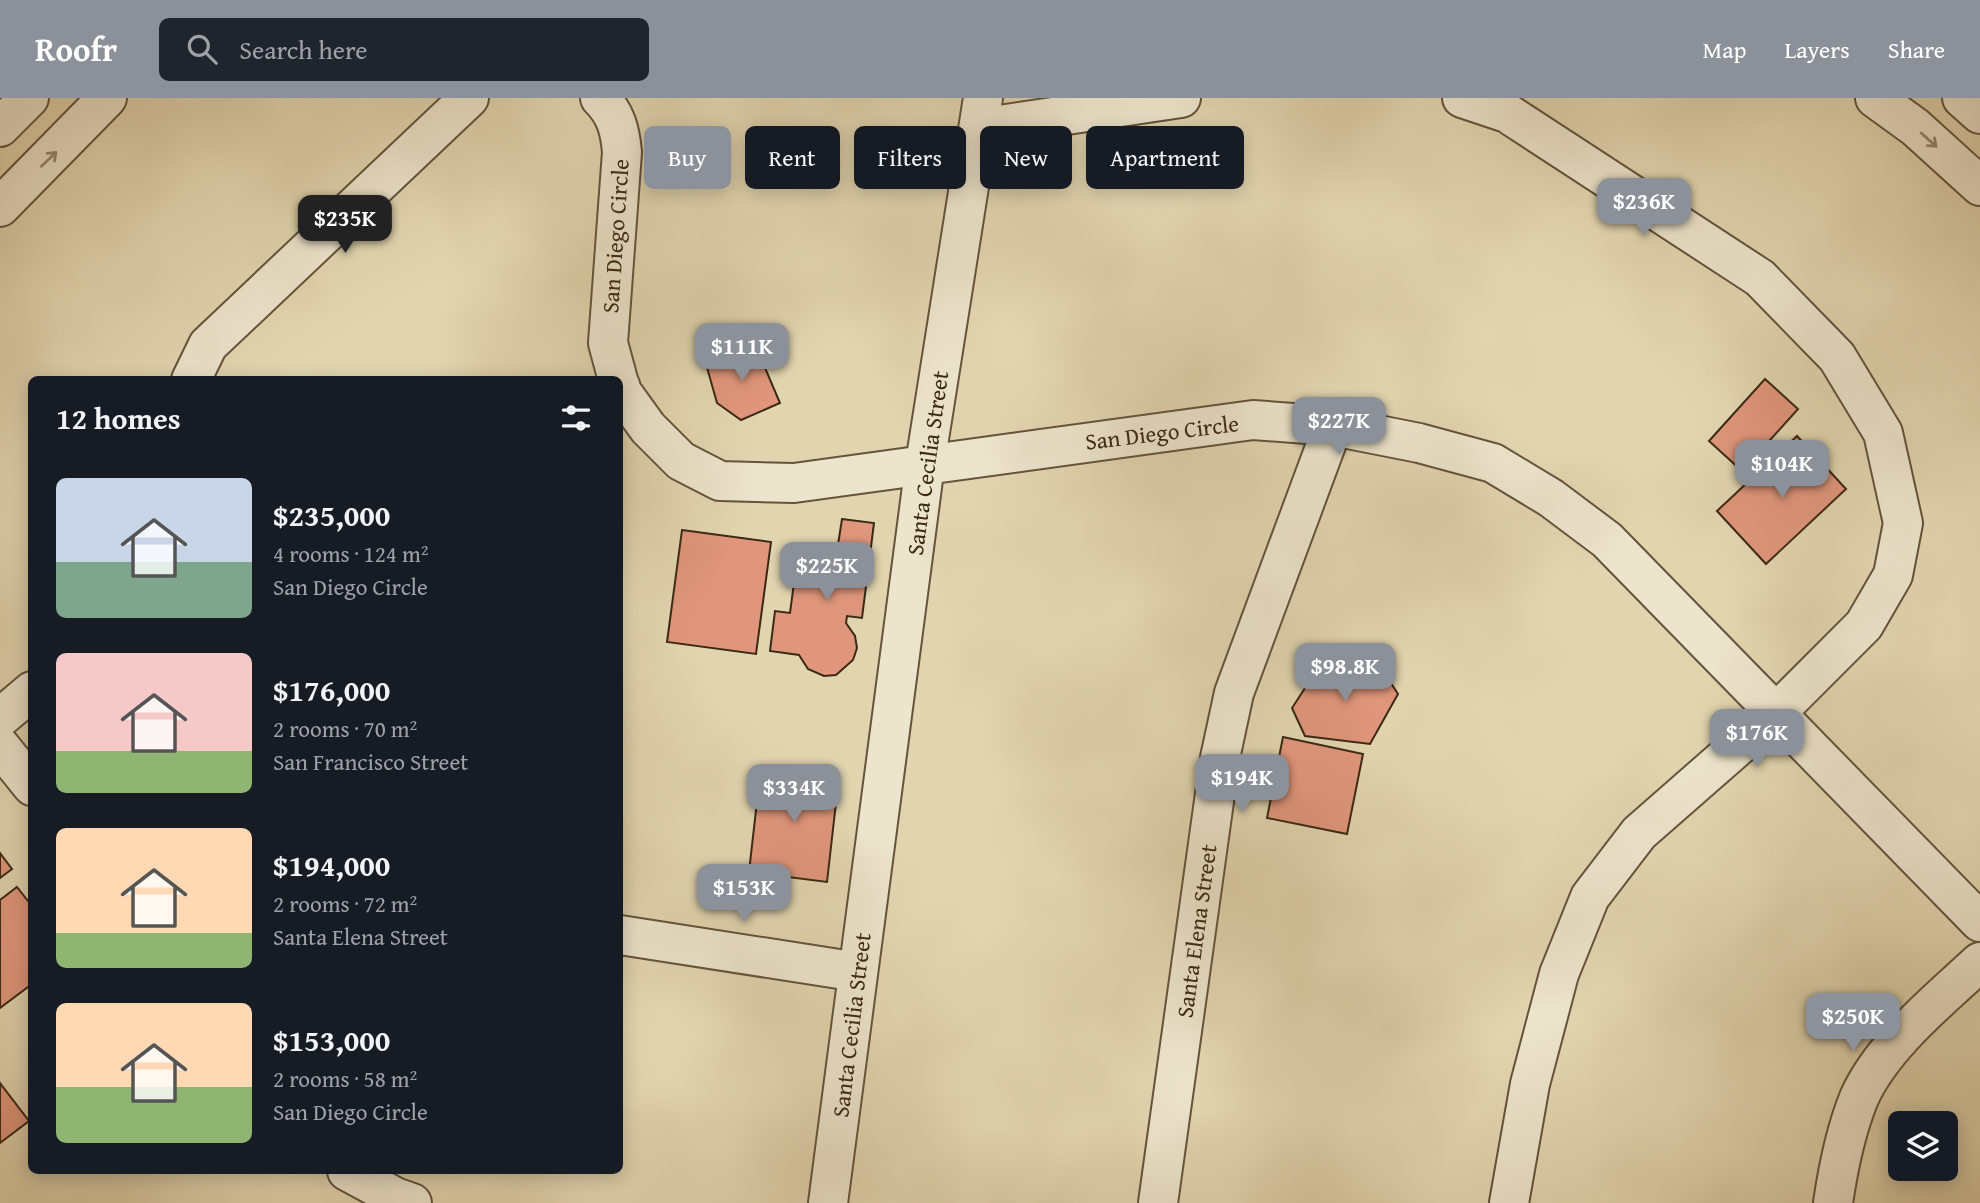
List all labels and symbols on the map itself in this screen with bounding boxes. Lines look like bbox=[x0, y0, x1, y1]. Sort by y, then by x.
one-way arrow bbox=[1920, 132, 1938, 148]
one-way arrow bbox=[40, 151, 57, 168]
street label: San Diego Circle bbox=[593, 158, 637, 314]
pin: $236K bbox=[1595, 178, 1693, 238]
pin: $235K bbox=[296, 195, 394, 255]
pin: $111K bbox=[693, 324, 791, 383]
street label: Santa Cecilia Street bbox=[898, 369, 956, 557]
pin: $227K bbox=[1290, 398, 1388, 457]
street label: San Diego Circle bbox=[1083, 406, 1241, 458]
pin: $104K bbox=[1733, 440, 1831, 500]
pin: $225K bbox=[778, 542, 876, 602]
pin: $98.8K bbox=[1288, 644, 1402, 703]
pin: $176K bbox=[1708, 710, 1806, 769]
pin: $194K bbox=[1193, 754, 1291, 814]
pin: $334K bbox=[745, 764, 843, 824]
street label: Santa Elena Street bbox=[1167, 842, 1225, 1020]
pin: $153K bbox=[695, 864, 793, 924]
street label: Santa Cecilia Street bbox=[823, 931, 879, 1119]
pin: $250K bbox=[1804, 993, 1902, 1053]

